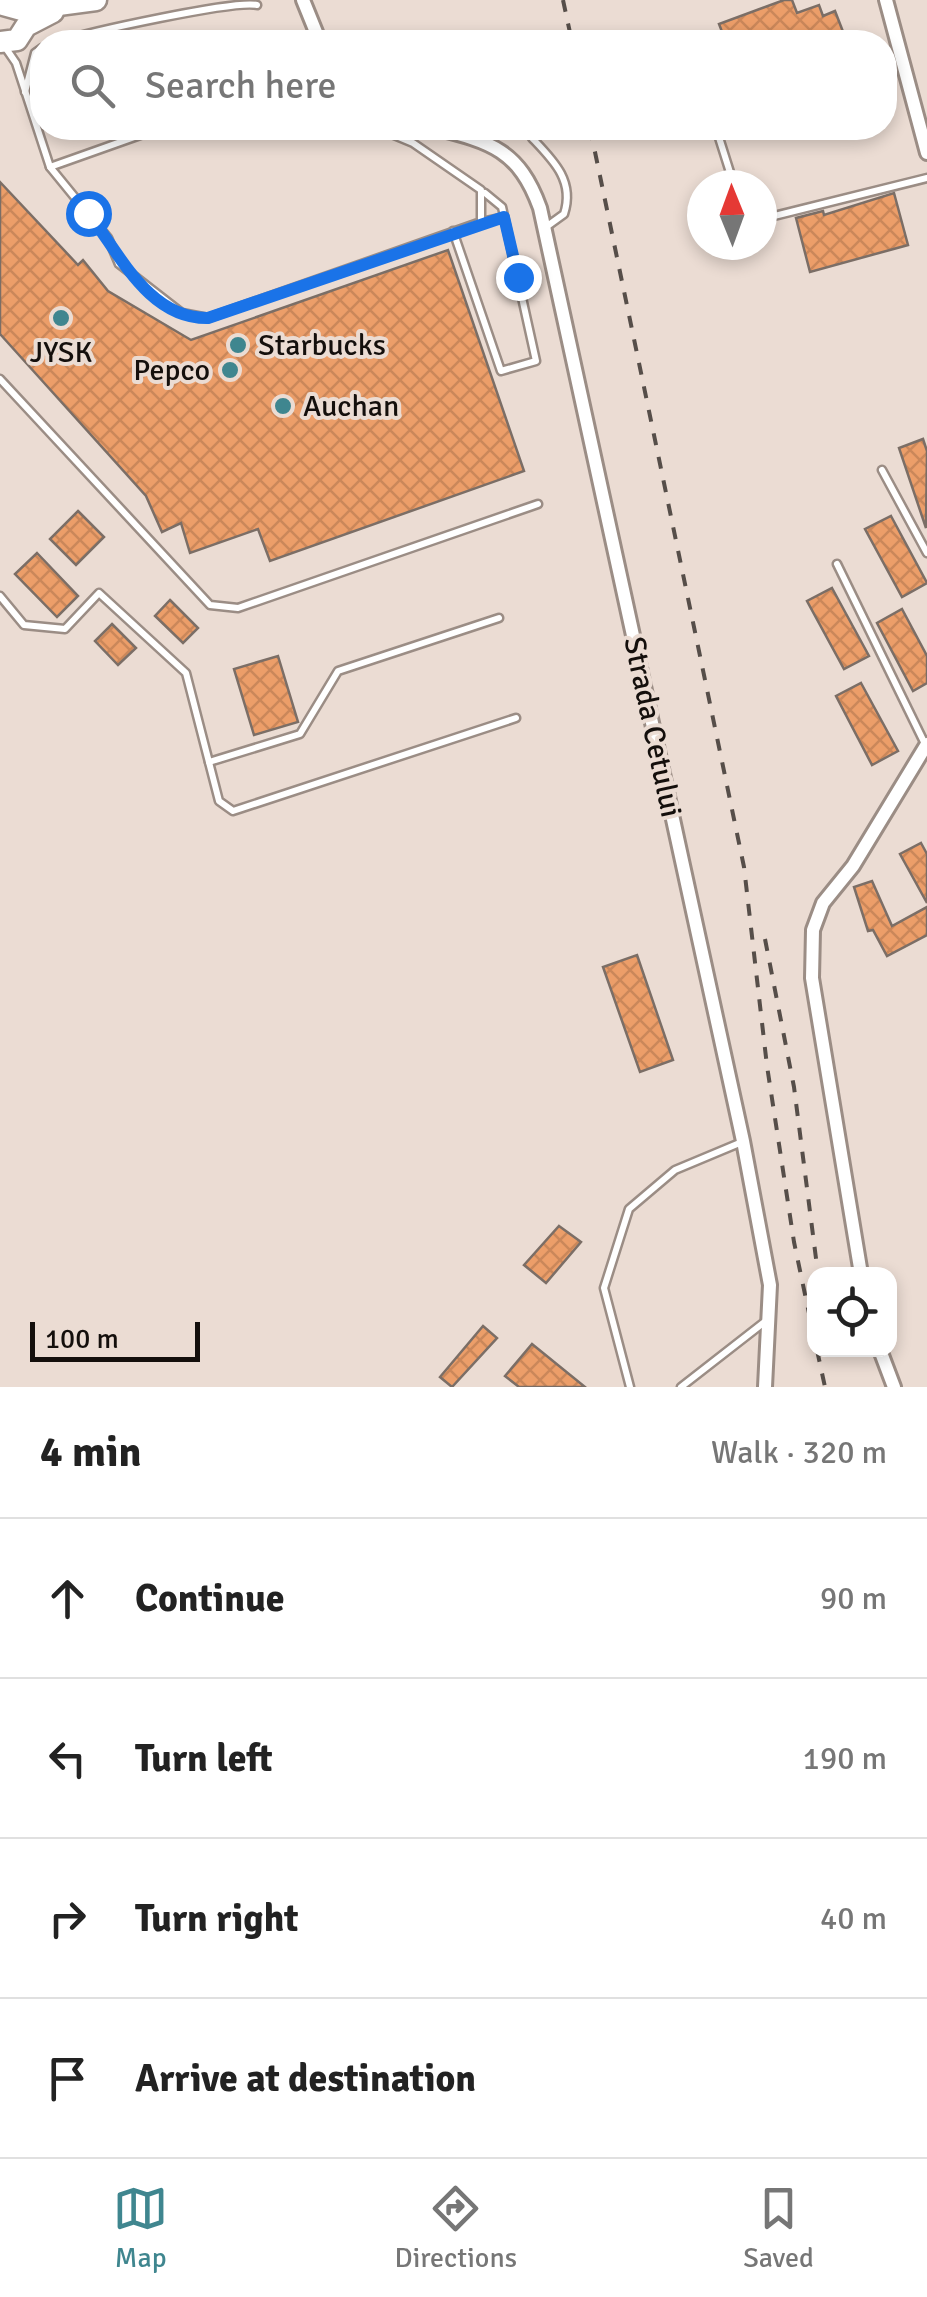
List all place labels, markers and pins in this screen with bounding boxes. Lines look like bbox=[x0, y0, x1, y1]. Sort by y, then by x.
marker: JYSK bbox=[50, 307, 72, 329]
place label: Starbucks bbox=[258, 327, 386, 364]
place label: JYSK bbox=[30, 334, 92, 371]
marker: Starbucks bbox=[227, 334, 249, 356]
place label: Pepco bbox=[133, 352, 210, 389]
marker: Pepco bbox=[219, 359, 241, 381]
place label: Auchan bbox=[303, 388, 399, 425]
marker: Auchan bbox=[272, 395, 294, 417]

